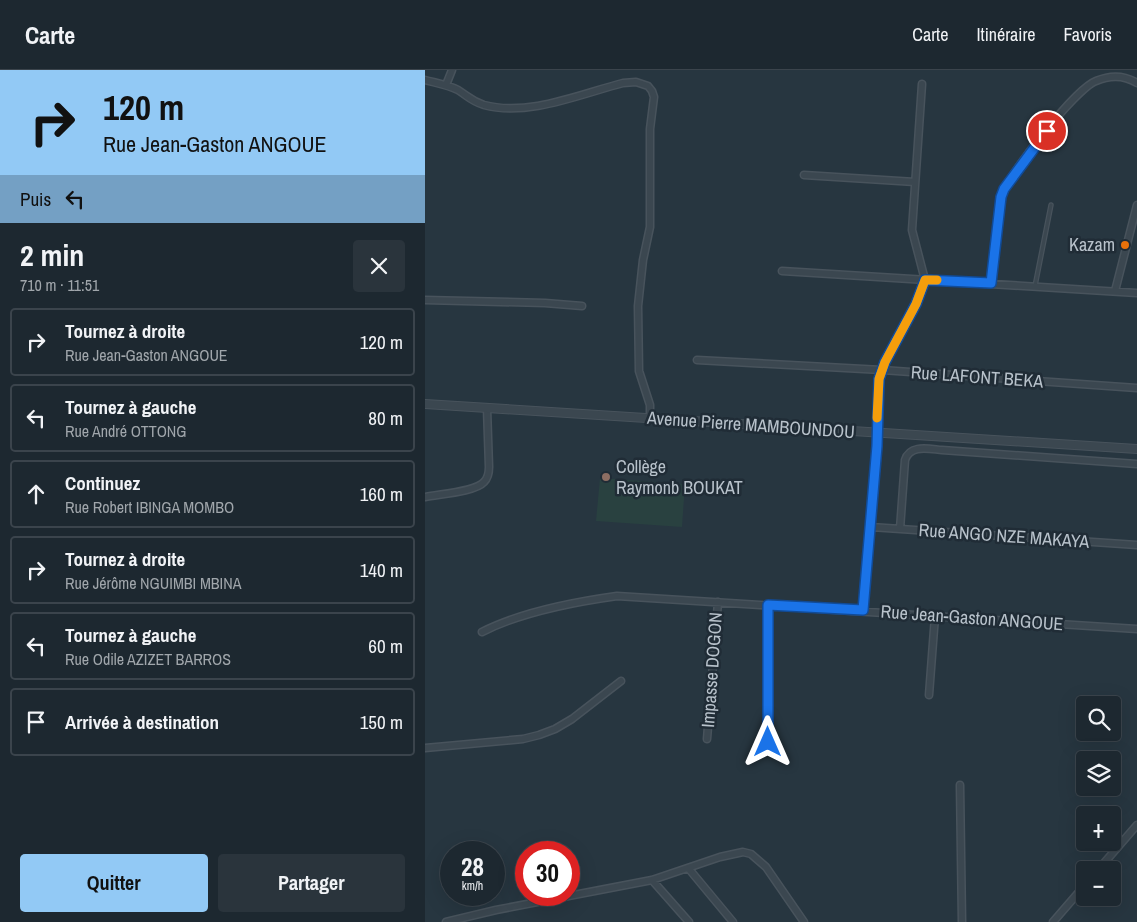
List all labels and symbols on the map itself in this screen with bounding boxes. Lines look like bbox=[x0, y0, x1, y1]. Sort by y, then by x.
pin bbox=[1026, 110, 1068, 152]
place label: Kazam bbox=[1069, 232, 1115, 257]
marker: Kazam bbox=[1119, 239, 1131, 251]
street label: Rue LAFONT BEKA bbox=[910, 359, 1044, 394]
street label: Avenue Pierre MAMBOUNDOU bbox=[645, 405, 856, 444]
place label: Collège Raymonb BOUKAT bbox=[616, 454, 743, 500]
marker: Collège Raymonb BOUKAT bbox=[600, 471, 612, 483]
street label: Rue ANGO NZE MAKAYA bbox=[918, 517, 1090, 554]
street label: Rue Jean-Gaston ANGOUE bbox=[880, 599, 1064, 636]
street label: Impasse DOGON bbox=[695, 611, 728, 729]
position arrow bbox=[741, 715, 793, 767]
speed limit sign: 30 bbox=[515, 841, 580, 906]

